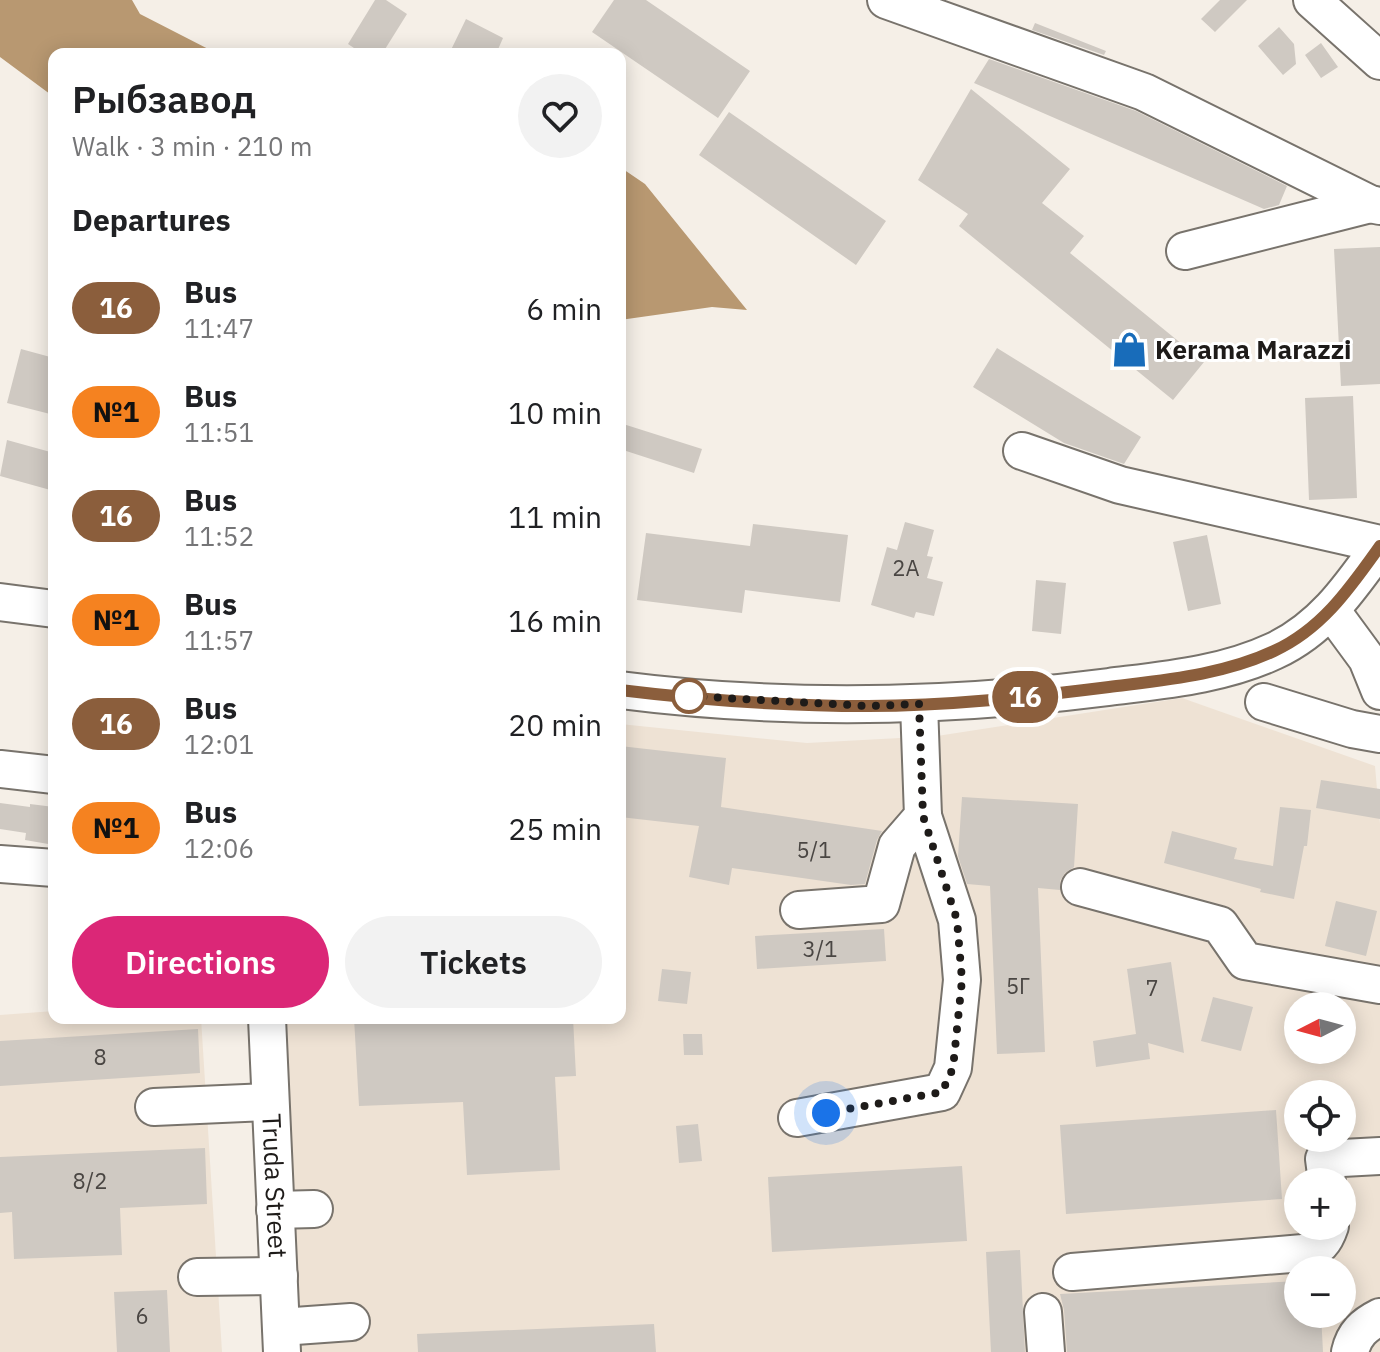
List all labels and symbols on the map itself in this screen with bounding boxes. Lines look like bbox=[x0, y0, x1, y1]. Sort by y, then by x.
shop icon: Kerama Marazzi bbox=[1110, 331, 1148, 369]
place label: Kerama Marazzi bbox=[1155, 332, 1352, 366]
house number: 2А bbox=[892, 553, 920, 582]
line badge: 16 bbox=[989, 671, 1061, 723]
unlabelled marker bbox=[672, 679, 706, 713]
house number: 5/1 bbox=[797, 835, 831, 864]
house number: 3/1 bbox=[803, 934, 837, 963]
house number: 5Г bbox=[1006, 971, 1030, 1000]
house number: 7 bbox=[1145, 973, 1159, 1002]
north arrow bbox=[1284, 992, 1356, 1064]
house number: 8 bbox=[93, 1042, 107, 1071]
your location bbox=[806, 1093, 846, 1133]
street label: Truda Street bbox=[255, 1113, 296, 1259]
house number: 8/2 bbox=[73, 1166, 107, 1195]
house number: 6 bbox=[135, 1301, 149, 1330]

